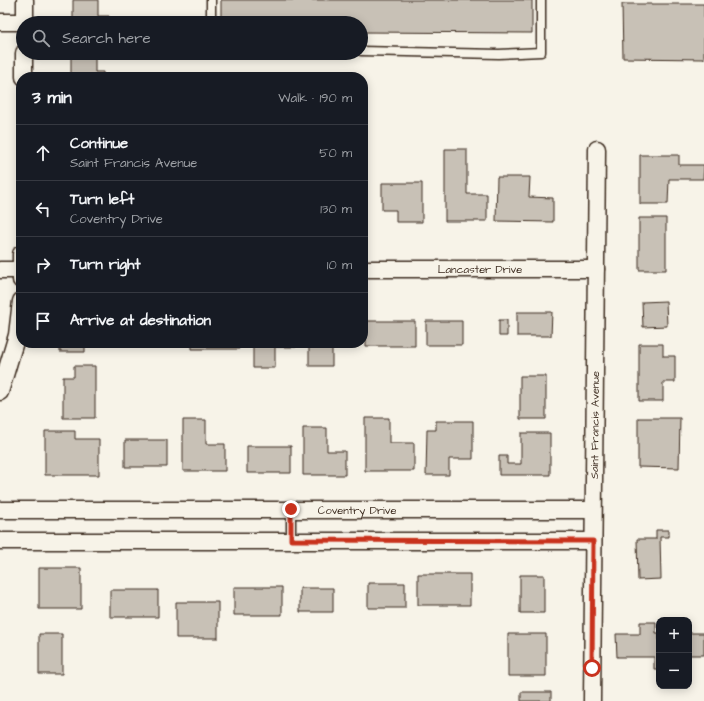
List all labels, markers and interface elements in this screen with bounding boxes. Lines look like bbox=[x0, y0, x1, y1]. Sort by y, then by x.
search box bbox=[16, 16, 368, 60]
icon: search bbox=[30, 27, 52, 49]
text: Search here bbox=[62, 28, 151, 49]
text: 3 min bbox=[32, 86, 72, 110]
text: Walk · 190 m bbox=[278, 89, 352, 107]
text: Continue bbox=[70, 133, 128, 154]
icon: ahead bbox=[32, 142, 54, 164]
text: 50 m bbox=[319, 144, 352, 162]
text: Saint Francis Avenue bbox=[70, 154, 197, 172]
text: Turn left bbox=[70, 189, 134, 210]
icon: left bbox=[32, 198, 54, 220]
text: 130 m bbox=[320, 200, 352, 218]
text: Coventry Drive bbox=[70, 210, 163, 228]
icon: right bbox=[32, 254, 54, 276]
text: Turn right bbox=[70, 254, 141, 275]
text: 10 m bbox=[327, 256, 352, 274]
street label: Lancaster Drive bbox=[438, 262, 522, 277]
icon: arrive bbox=[32, 310, 54, 332]
text: Arrive at destination bbox=[70, 310, 211, 331]
street label: Saint Francis Avenue bbox=[587, 371, 602, 479]
route end bbox=[282, 500, 300, 518]
street label: Coventry Drive bbox=[318, 503, 396, 519]
map controls bbox=[656, 617, 692, 689]
button: + bbox=[656, 617, 692, 653]
button: − bbox=[656, 653, 692, 689]
route start bbox=[583, 659, 601, 677]

